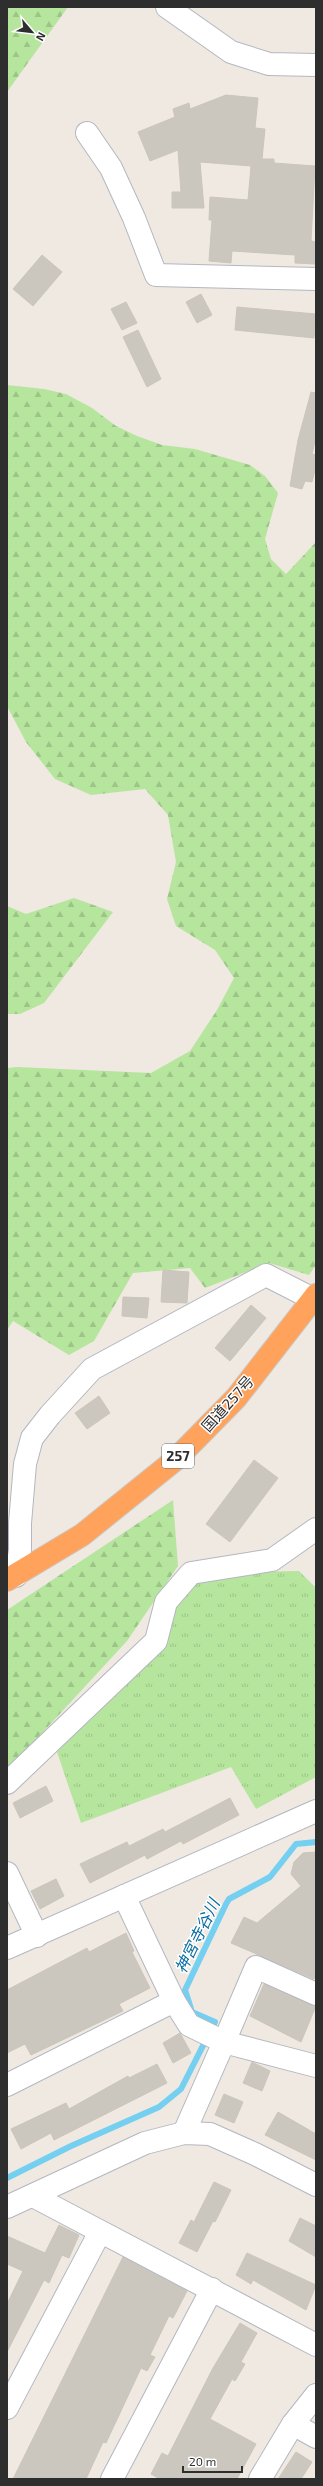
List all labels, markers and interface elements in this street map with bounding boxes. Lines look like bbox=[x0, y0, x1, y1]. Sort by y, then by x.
north arrow bbox=[12, 12, 52, 52]
text: N bbox=[34, 30, 49, 44]
street label: 国道257号 bbox=[197, 1372, 257, 1435]
road number: 257 bbox=[162, 1444, 194, 1468]
water label: 神宮寺谷川 bbox=[170, 1894, 223, 1976]
scale bar bbox=[183, 2448, 242, 2474]
text: 20 m bbox=[189, 2454, 216, 2468]

